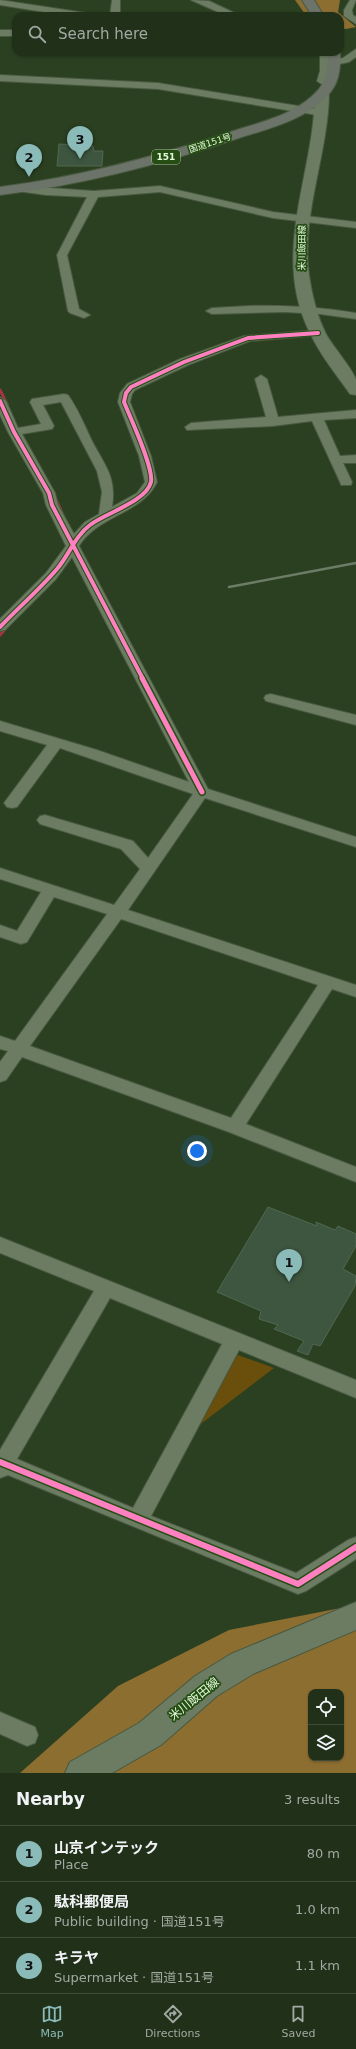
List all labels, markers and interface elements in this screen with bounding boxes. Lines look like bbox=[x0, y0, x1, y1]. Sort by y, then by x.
search box bbox=[12, 12, 344, 56]
icon: search bbox=[26, 23, 48, 45]
text: Search here bbox=[58, 25, 148, 43]
pin: 3 bbox=[67, 126, 93, 159]
street label: 国道151号 bbox=[187, 131, 233, 155]
pin: 2 bbox=[16, 144, 42, 177]
road number: 151 bbox=[152, 150, 180, 164]
street label: 米川飯田線 bbox=[297, 225, 307, 271]
your location bbox=[187, 1141, 207, 1161]
pin: 1 bbox=[276, 1249, 302, 1282]
street label: 米川飯田線 bbox=[166, 1675, 222, 1723]
map controls bbox=[308, 1689, 344, 1761]
button: locate bbox=[308, 1689, 344, 1725]
button: layers bbox=[308, 1725, 344, 1761]
text: Nearby bbox=[16, 1789, 85, 1809]
text: 3 results bbox=[284, 1792, 340, 1807]
text: 山京インテック bbox=[54, 1839, 159, 1857]
text: 1 bbox=[24, 1846, 34, 1861]
text: 80 m bbox=[307, 1846, 340, 1861]
text: Place bbox=[54, 1857, 89, 1872]
text: 駄科郵便局 bbox=[54, 1893, 129, 1911]
text: 2 bbox=[24, 1902, 34, 1917]
text: 1.0 km bbox=[295, 1902, 340, 1917]
text: Public building · 国道151号 bbox=[54, 1914, 225, 1929]
text: キラヤ bbox=[54, 1949, 99, 1967]
text: 3 bbox=[24, 1958, 34, 1973]
text: 1.1 km bbox=[295, 1958, 340, 1973]
text: Supermarket · 国道151号 bbox=[54, 1970, 214, 1985]
tab: Map bbox=[41, 2003, 64, 2040]
tab: Directions bbox=[145, 2003, 200, 2040]
tab: Saved bbox=[281, 2003, 315, 2040]

